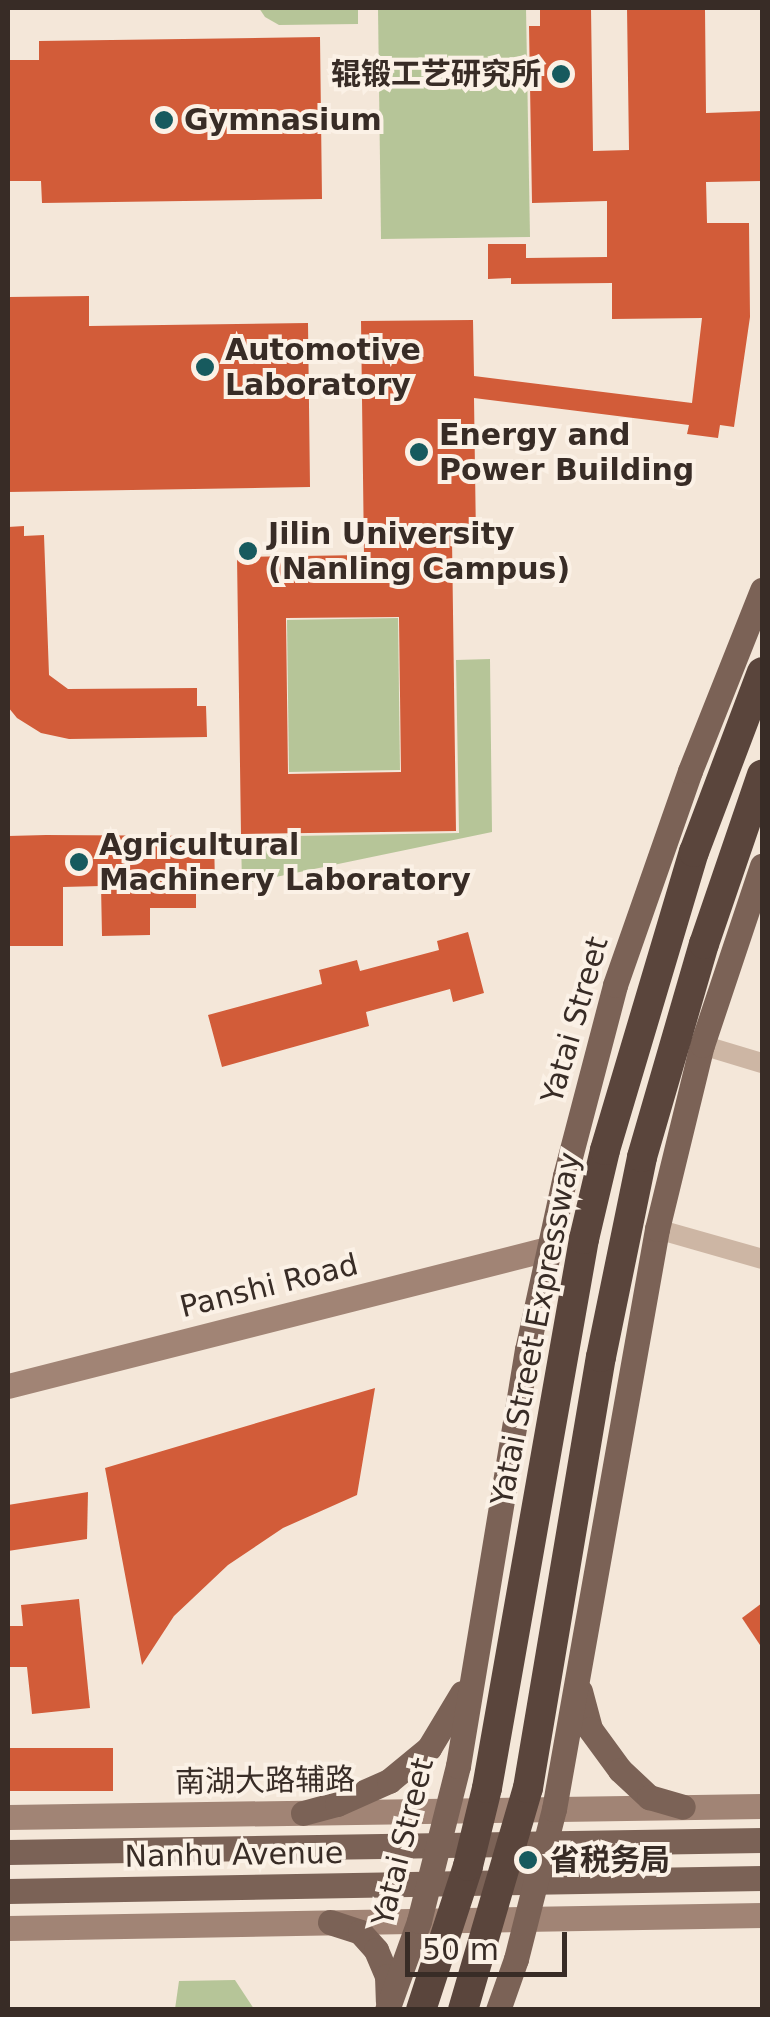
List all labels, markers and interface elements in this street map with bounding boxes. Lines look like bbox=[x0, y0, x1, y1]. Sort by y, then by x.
place label: 辊锻工艺研究所 bbox=[331, 56, 541, 92]
marker: 辊锻工艺研究所 bbox=[550, 63, 572, 85]
place label: Gymnasium bbox=[184, 102, 382, 138]
marker: Gymnasium bbox=[153, 109, 175, 131]
place label: Automotive Laboratory bbox=[225, 332, 421, 402]
marker: Automotive Laboratory bbox=[194, 356, 216, 378]
place label: Energy and Power Building bbox=[439, 417, 694, 488]
marker: Energy and Power Building bbox=[408, 441, 430, 463]
place label: Jilin University (Nanling Campus) bbox=[268, 516, 570, 586]
marker: Jilin University (Nanling Campus) bbox=[237, 540, 259, 562]
place label: Agricultural Machinery Laboratory bbox=[99, 827, 471, 898]
marker: Agricultural Machinery Laboratory bbox=[68, 851, 90, 873]
street label: Yatai Street bbox=[534, 932, 616, 1108]
street label: Yatai Street Expressway bbox=[484, 1149, 588, 1509]
street label: Panshi Road bbox=[176, 1247, 362, 1325]
street label: Yatai Street bbox=[365, 1754, 441, 1930]
street label: 南湖大路辅路 bbox=[175, 1761, 355, 1801]
street label: Nanhu Avenue bbox=[124, 1835, 344, 1875]
place label: 省税务局 bbox=[550, 1842, 670, 1878]
marker: 省税务局 bbox=[515, 1847, 541, 1873]
scale bar bbox=[410, 1912, 572, 1974]
text: 50 m bbox=[422, 1932, 499, 1967]

